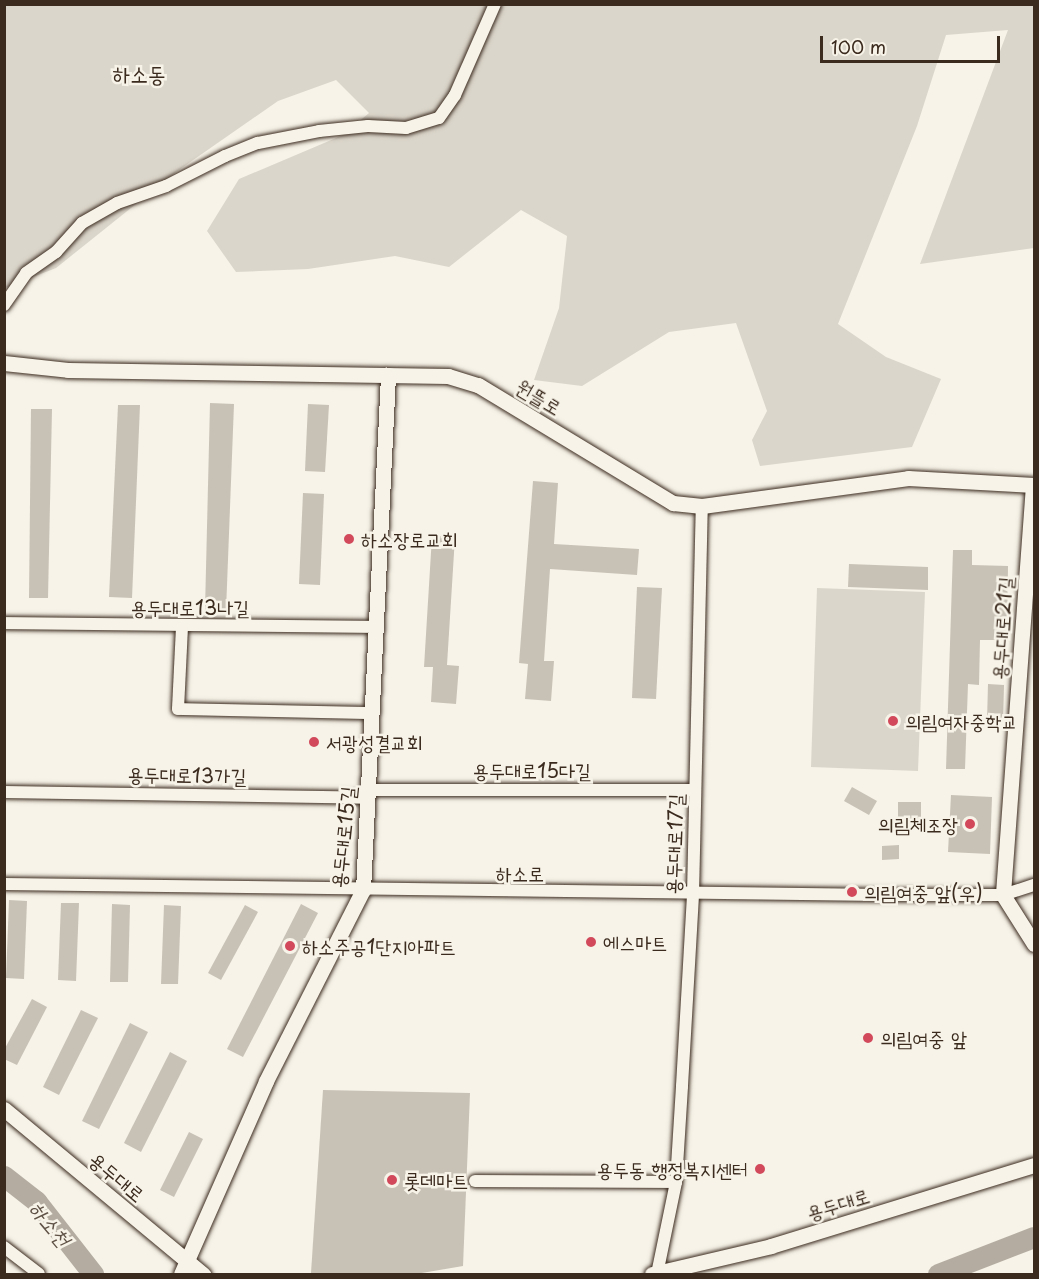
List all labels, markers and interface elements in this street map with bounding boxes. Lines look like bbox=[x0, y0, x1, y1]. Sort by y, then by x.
scale bar bbox=[823, 24, 1003, 62]
text: 100 m bbox=[831, 33, 886, 60]
district label: 하소동 bbox=[112, 60, 166, 86]
street label: 원뜰로 bbox=[512, 374, 566, 420]
place label: 하소장로교회 bbox=[361, 527, 458, 551]
marker: 하소장로교회 bbox=[342, 532, 356, 546]
street label: 용두대로21길 bbox=[986, 575, 1018, 681]
street label: 용두대로13나길 bbox=[131, 595, 249, 619]
place label: 의림여자중학교 bbox=[905, 709, 1018, 733]
marker: 의림여자중학교 bbox=[886, 714, 900, 728]
place label: 서광성결교회 bbox=[326, 730, 423, 754]
marker: 서광성결교회 bbox=[307, 735, 321, 749]
street label: 용두대로15다길 bbox=[473, 758, 591, 782]
street label: 용두대로13가길 bbox=[127, 762, 247, 788]
street label: 용두대로15길 bbox=[326, 785, 360, 889]
street label: 용두대로17길 bbox=[660, 793, 688, 895]
place label: 의림체조장 bbox=[878, 812, 958, 836]
marker: 의림체조장 bbox=[963, 817, 977, 831]
street label: 하소로 bbox=[496, 861, 544, 885]
place label: 의림여중 앞(우) bbox=[864, 880, 983, 904]
marker: 의림여중 앞(우) bbox=[845, 885, 859, 899]
place label: 에스마트 bbox=[603, 930, 667, 954]
place label: 하소주공1단지아파트 bbox=[302, 934, 456, 958]
marker: 에스마트 bbox=[584, 935, 598, 949]
marker: 하소주공1단지아파트 bbox=[283, 939, 297, 953]
place label: 의림여중 앞 bbox=[880, 1026, 967, 1050]
marker: 의림여중 앞 bbox=[861, 1031, 875, 1045]
street label: 용두대로 bbox=[85, 1147, 149, 1207]
place label: 용두동 행정복지센터 bbox=[597, 1157, 748, 1181]
marker: 용두동 행정복지센터 bbox=[753, 1162, 767, 1176]
place label: 롯데마트 bbox=[404, 1168, 468, 1192]
marker: 롯데마트 bbox=[385, 1173, 399, 1187]
street label: 용두대로 bbox=[804, 1183, 872, 1225]
water label: 하소천 bbox=[25, 1195, 77, 1251]

